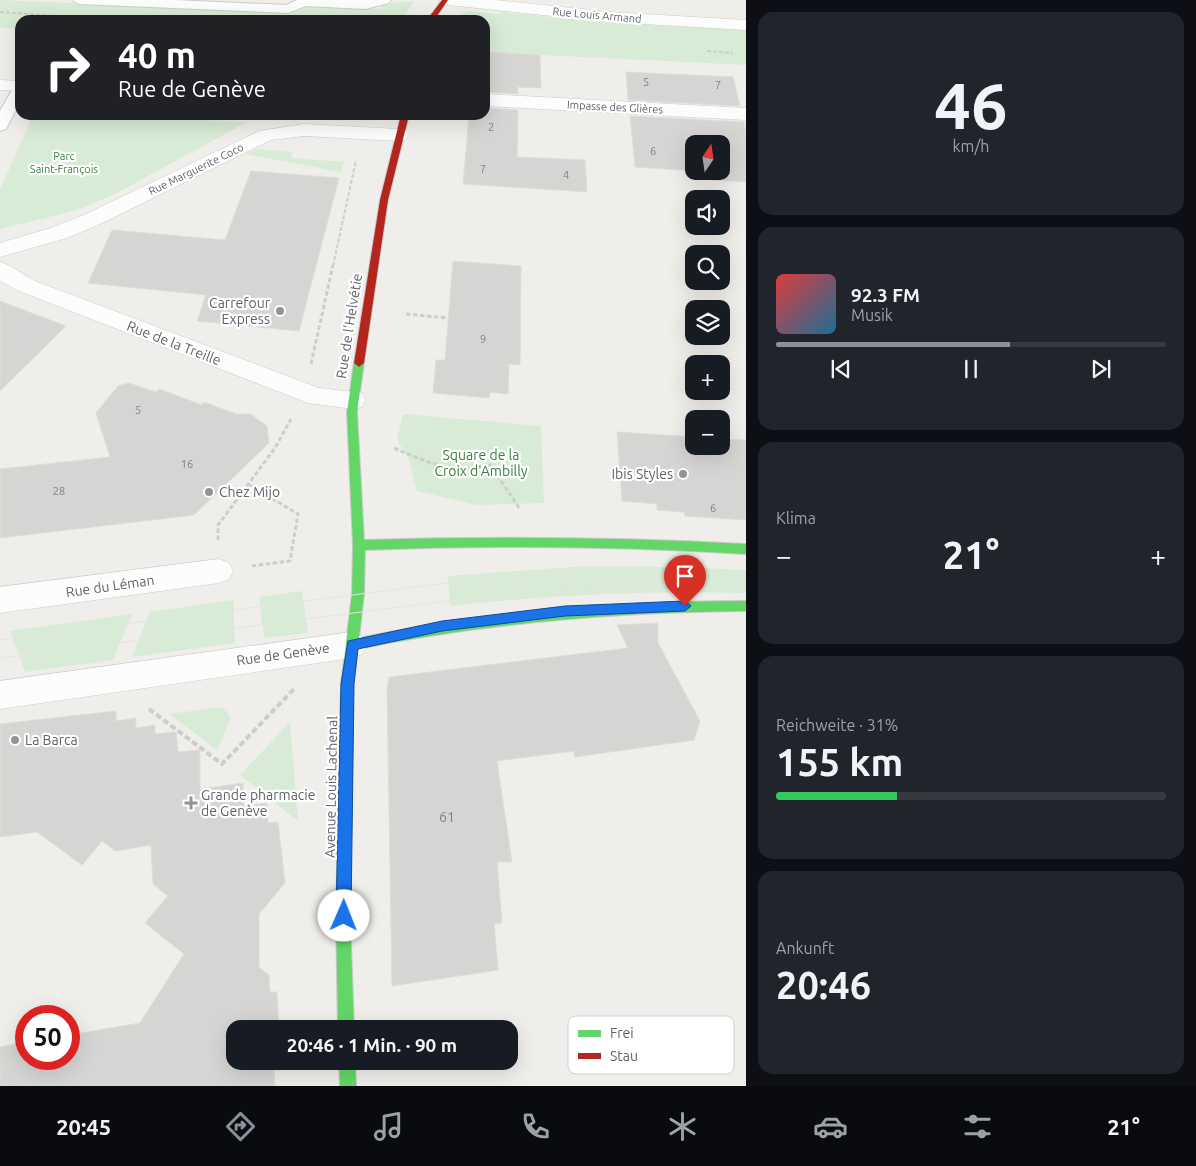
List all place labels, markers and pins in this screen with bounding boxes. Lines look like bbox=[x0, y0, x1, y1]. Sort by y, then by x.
place label: Carrefour Express bbox=[209, 295, 271, 327]
marker: Carrefour Express bbox=[274, 305, 286, 317]
place label: Ibis Styles bbox=[611, 466, 673, 482]
marker: Ibis Styles bbox=[677, 468, 689, 480]
place label: Chez Mijo bbox=[219, 484, 280, 500]
marker: Chez Mijo bbox=[203, 486, 215, 498]
pin bbox=[664, 555, 706, 606]
place label: La Barca bbox=[25, 732, 78, 748]
marker: La Barca bbox=[9, 734, 21, 746]
place label: Grande pharmacie de Genève bbox=[201, 787, 316, 819]
marker: Grande pharmacie de Genève bbox=[185, 797, 197, 809]

